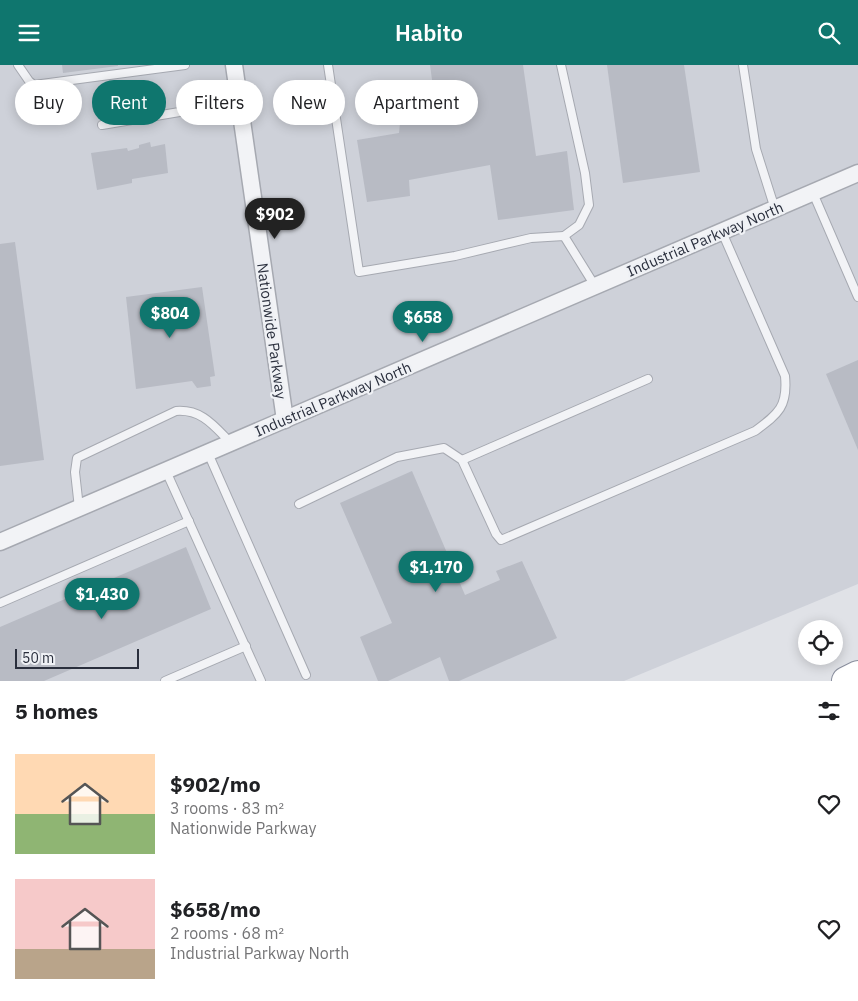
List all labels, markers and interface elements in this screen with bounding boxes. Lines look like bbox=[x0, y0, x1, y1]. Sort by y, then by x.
text: Habito bbox=[395, 18, 463, 47]
icon: menu bbox=[15, 19, 43, 47]
icon: search bbox=[815, 19, 843, 47]
chip: Buy bbox=[15, 80, 82, 125]
chip: Rent bbox=[92, 80, 166, 125]
chip: Filters bbox=[176, 80, 263, 125]
chip: New bbox=[273, 80, 345, 125]
chip: Apartment bbox=[355, 80, 478, 125]
pin: $902 bbox=[245, 197, 305, 240]
street label: Industrial Parkway North bbox=[624, 197, 786, 281]
text: $902 bbox=[256, 204, 294, 224]
street label: Nationwide Parkway bbox=[253, 262, 291, 401]
pin: $804 bbox=[140, 297, 200, 339]
pin: $658 bbox=[393, 301, 453, 343]
text: $804 bbox=[151, 303, 189, 323]
text: $658 bbox=[404, 307, 442, 327]
street label: Industrial Parkway North bbox=[252, 357, 414, 441]
pin: $1,170 bbox=[395, 551, 477, 593]
text: $1,170 bbox=[410, 557, 462, 577]
pin: $1,430 bbox=[61, 577, 143, 620]
text: $1,430 bbox=[76, 584, 128, 604]
map controls bbox=[798, 620, 843, 665]
button: locate bbox=[798, 620, 843, 665]
scale bar bbox=[15, 646, 139, 669]
text: 50 m bbox=[22, 649, 54, 667]
text: 5 homes bbox=[15, 697, 98, 725]
icon: filters bbox=[815, 697, 843, 725]
text: $902/mo bbox=[170, 770, 261, 798]
icon: home bbox=[55, 774, 115, 834]
icon: heart bbox=[815, 790, 843, 818]
text: 3 rooms · 83 m² bbox=[170, 798, 284, 818]
text: Nationwide Parkway bbox=[170, 818, 317, 838]
text: $658/mo bbox=[170, 895, 261, 923]
icon: home bbox=[55, 899, 115, 959]
icon: heart bbox=[815, 915, 843, 943]
text: 2 rooms · 68 m² bbox=[170, 923, 284, 943]
text: Industrial Parkway North bbox=[170, 943, 349, 963]

